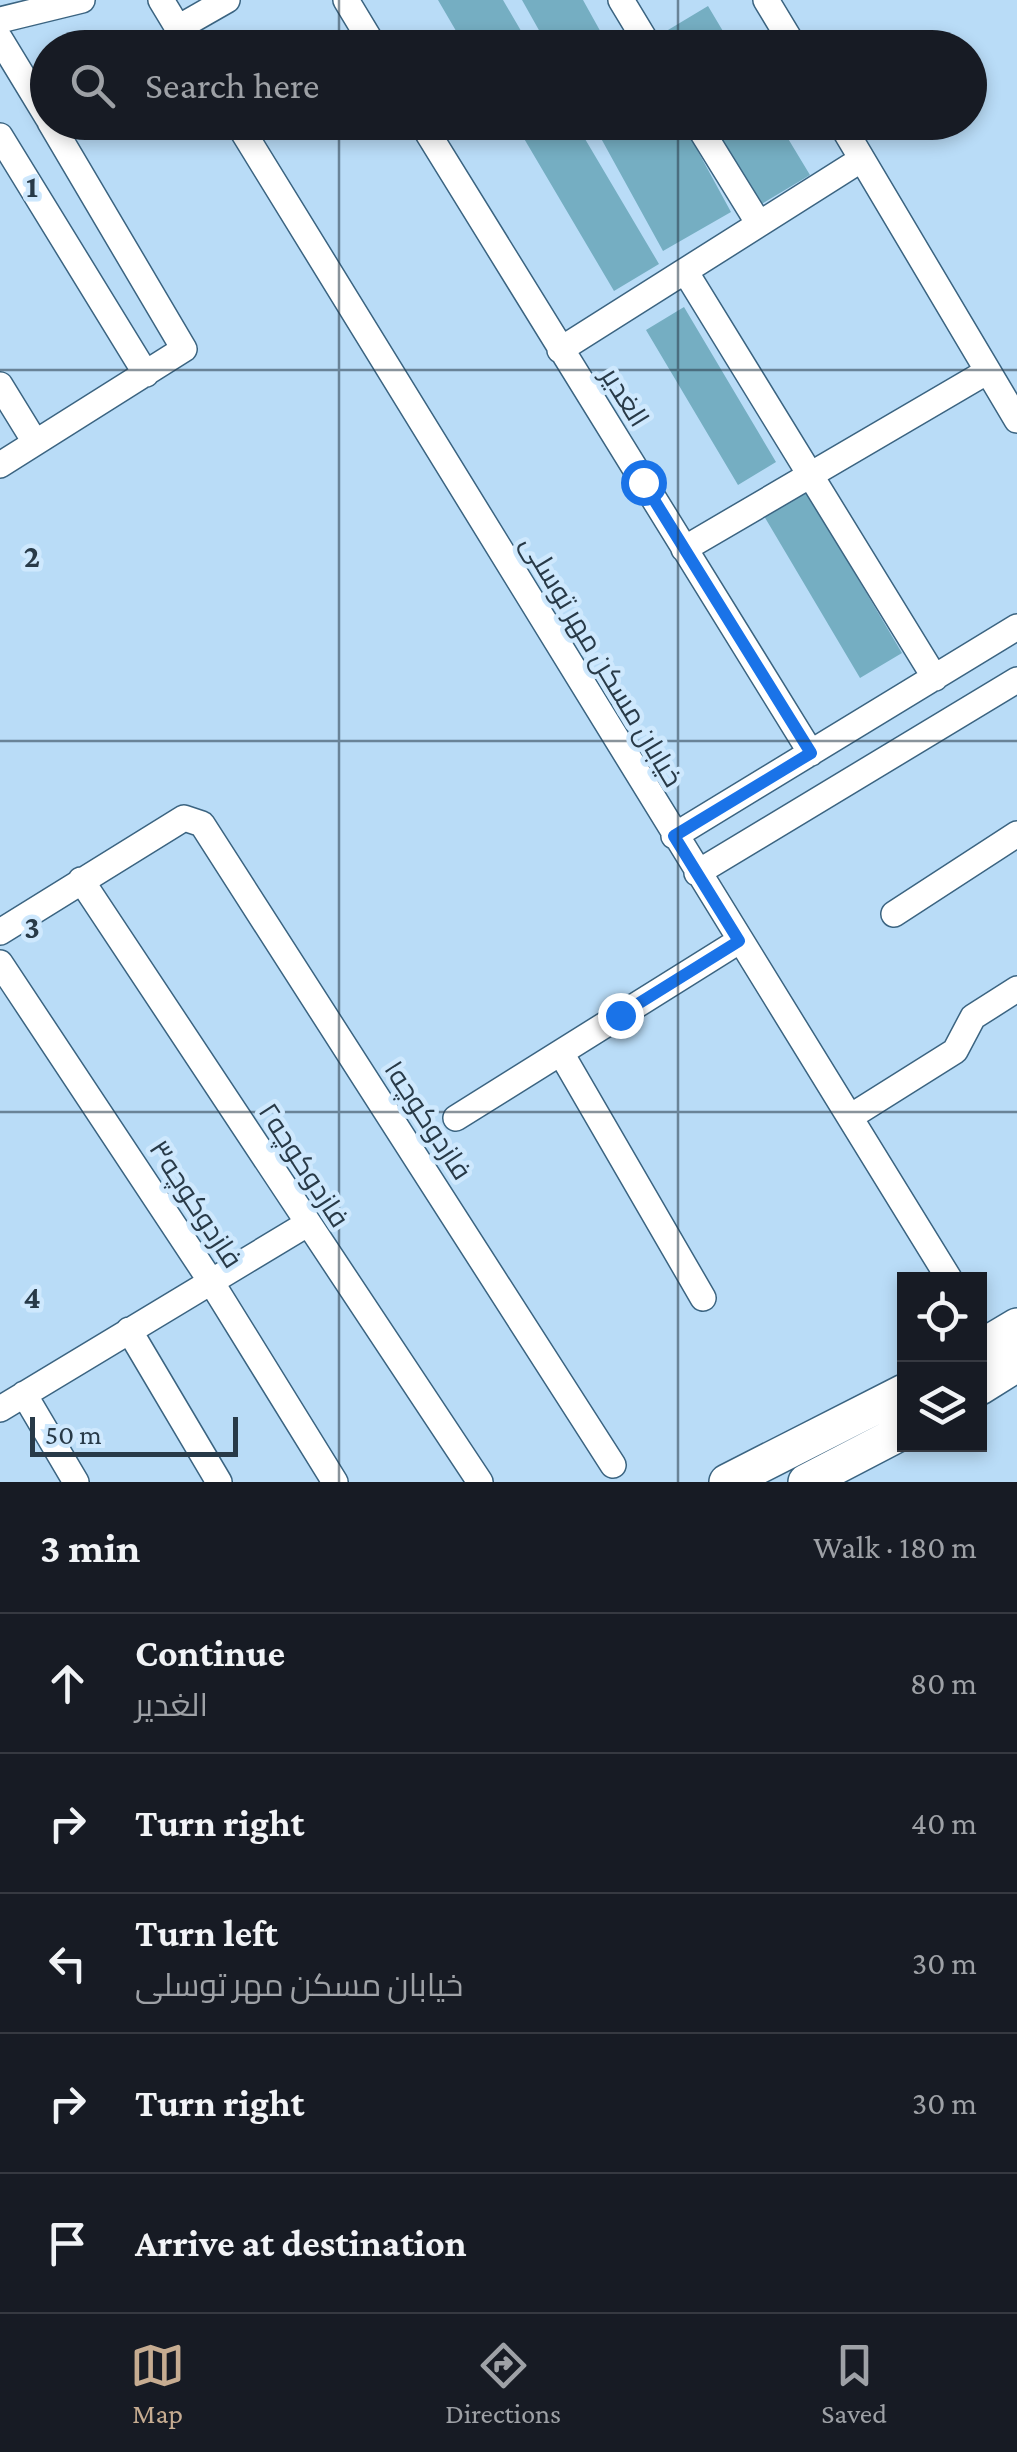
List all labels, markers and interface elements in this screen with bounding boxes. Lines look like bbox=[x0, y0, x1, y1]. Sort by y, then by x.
search box bbox=[30, 30, 987, 140]
icon: search bbox=[65, 58, 120, 113]
text: Search here bbox=[145, 64, 319, 106]
text: 1 bbox=[26, 168, 38, 204]
street label: الغدیر bbox=[594, 360, 655, 432]
route start bbox=[621, 460, 667, 506]
street label: خیابان مسکن مهر توسلی bbox=[514, 530, 689, 793]
text: 2 bbox=[24, 538, 40, 574]
text: 3 bbox=[24, 909, 40, 945]
route end bbox=[598, 993, 644, 1039]
street label: فازدوکوچه۱ bbox=[376, 1055, 478, 1187]
street label: فازدوکوچه۲ bbox=[250, 1097, 356, 1234]
street label: فازدوکوچه۳ bbox=[141, 1134, 249, 1275]
map controls bbox=[897, 1272, 987, 1452]
button: locate bbox=[897, 1272, 987, 1362]
text: 4 bbox=[23, 1279, 41, 1315]
button: layers bbox=[897, 1362, 987, 1452]
scale bar bbox=[30, 1412, 238, 1456]
text: 50 m bbox=[45, 1419, 102, 1450]
text: 3 min bbox=[40, 1524, 140, 1571]
text: Walk · 180 m bbox=[813, 1529, 977, 1565]
text: Continue bbox=[135, 1632, 285, 1674]
icon: ahead bbox=[40, 1656, 95, 1711]
text: 80 m bbox=[910, 1665, 977, 1701]
text: الغدیر bbox=[135, 1687, 208, 1723]
icon: right bbox=[40, 1796, 95, 1851]
text: Turn right bbox=[135, 1802, 304, 1844]
text: 40 m bbox=[911, 1805, 977, 1841]
text: Turn left bbox=[135, 1912, 278, 1954]
icon: left bbox=[40, 1936, 95, 1991]
text: 30 m bbox=[912, 1945, 977, 1981]
text: خیابان مسکن مهر توسلی bbox=[135, 1967, 463, 2003]
icon: right bbox=[40, 2076, 95, 2131]
text: Turn right bbox=[135, 2082, 304, 2124]
text: 30 m bbox=[912, 2085, 977, 2121]
icon: arrive bbox=[40, 2216, 95, 2271]
text: Arrive at destination bbox=[135, 2222, 467, 2264]
tab: Map bbox=[130, 2338, 185, 2429]
tab: Directions bbox=[445, 2338, 561, 2429]
tab: Saved bbox=[821, 2338, 887, 2429]

